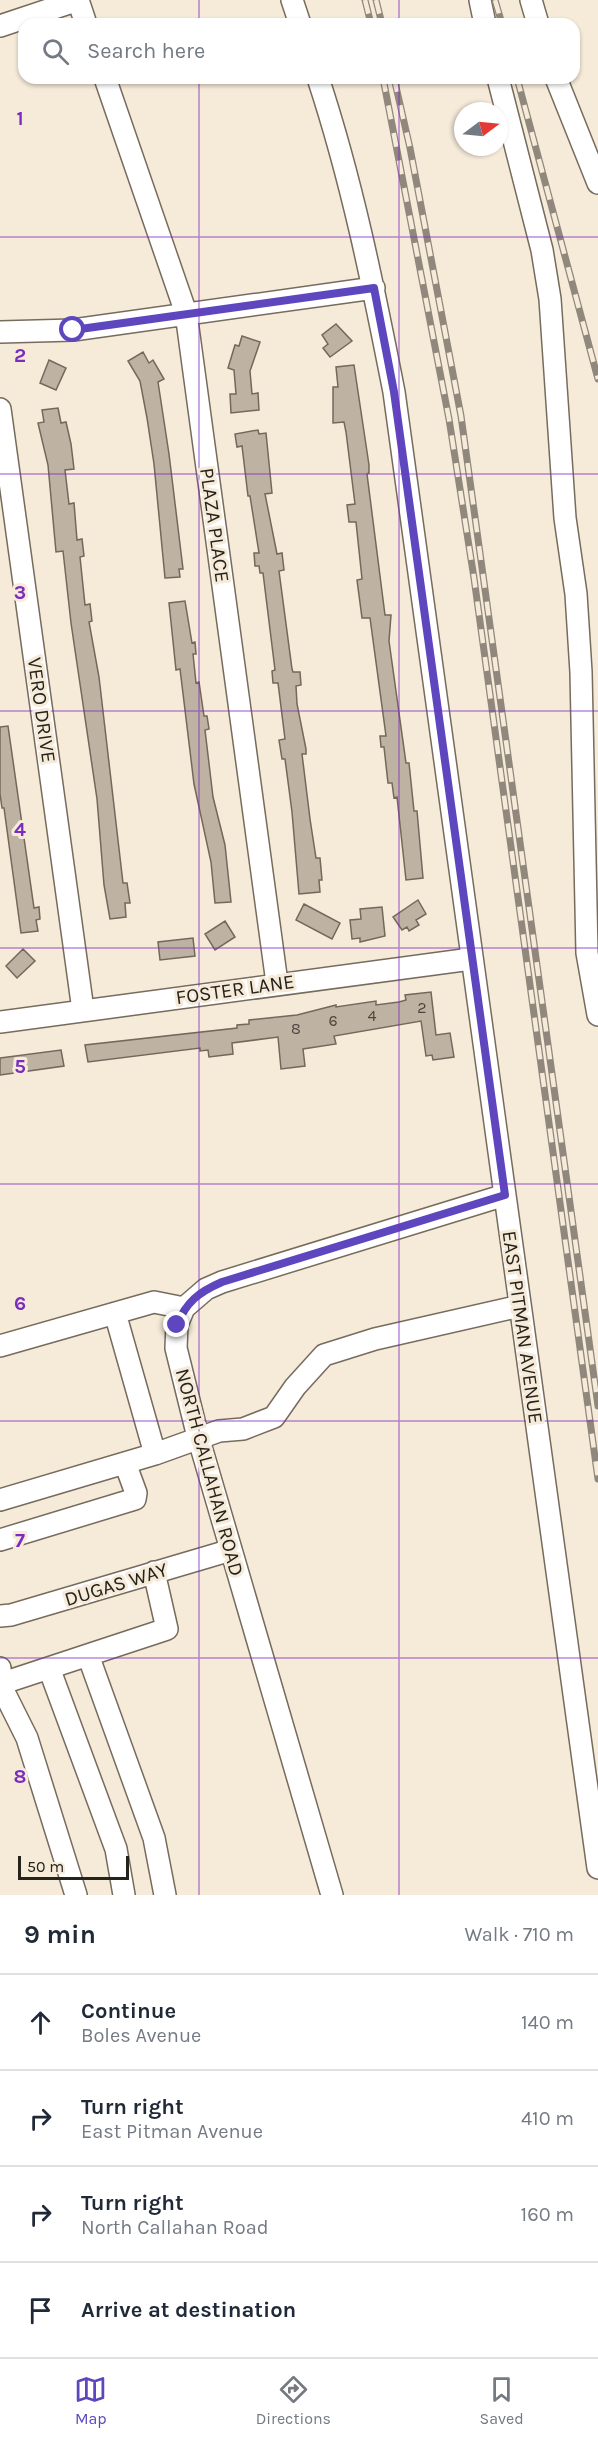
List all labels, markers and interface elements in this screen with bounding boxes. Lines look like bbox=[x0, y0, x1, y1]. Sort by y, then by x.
search box bbox=[18, 18, 580, 84]
icon: search bbox=[39, 35, 72, 68]
text: Search here bbox=[87, 38, 205, 64]
north arrow bbox=[454, 102, 508, 156]
text: 1 bbox=[16, 107, 24, 130]
route start bbox=[59, 316, 85, 342]
text: 2 bbox=[14, 344, 26, 367]
street label: PLAZA PLACE bbox=[195, 466, 234, 584]
text: 3 bbox=[14, 581, 26, 604]
street label: VERO DRIVE bbox=[23, 656, 60, 764]
text: 4 bbox=[14, 818, 26, 841]
street label: FOSTER LANE bbox=[174, 970, 296, 1009]
house number: 2 bbox=[417, 998, 427, 1017]
house number: 4 bbox=[368, 1006, 377, 1025]
house number: 6 bbox=[328, 1011, 338, 1030]
house number: 8 bbox=[291, 1019, 301, 1038]
text: 5 bbox=[14, 1055, 26, 1078]
street label: EAST PITMAN AVENUE bbox=[498, 1229, 547, 1425]
text: 6 bbox=[14, 1292, 26, 1315]
route end bbox=[163, 1311, 189, 1337]
street label: NORTH CALLAHAN ROAD bbox=[171, 1366, 248, 1578]
text: 7 bbox=[15, 1529, 25, 1552]
street label: DUGAS WAY bbox=[62, 1558, 171, 1611]
text: 8 bbox=[14, 1765, 26, 1788]
scale bar bbox=[18, 1853, 129, 1880]
text: 50 m bbox=[27, 1857, 64, 1876]
text: 9 min bbox=[24, 1919, 96, 1950]
text: Walk · 710 m bbox=[464, 1923, 574, 1946]
text: Continue bbox=[81, 1998, 176, 2024]
icon: ahead bbox=[24, 2006, 57, 2039]
text: 140 m bbox=[521, 2011, 574, 2034]
text: Boles Avenue bbox=[81, 2024, 201, 2047]
text: Turn right bbox=[81, 2094, 184, 2120]
icon: right bbox=[24, 2102, 57, 2135]
text: 410 m bbox=[521, 2107, 574, 2130]
text: East Pitman Avenue bbox=[81, 2120, 263, 2143]
text: Turn right bbox=[81, 2190, 184, 2216]
icon: right bbox=[24, 2198, 57, 2231]
text: 160 m bbox=[521, 2203, 574, 2226]
text: North Callahan Road bbox=[81, 2216, 269, 2239]
icon: arrive bbox=[24, 2294, 57, 2327]
text: Arrive at destination bbox=[81, 2297, 296, 2323]
tab: Map bbox=[74, 2373, 107, 2428]
tab: Directions bbox=[256, 2373, 331, 2428]
tab: Saved bbox=[480, 2373, 524, 2428]

